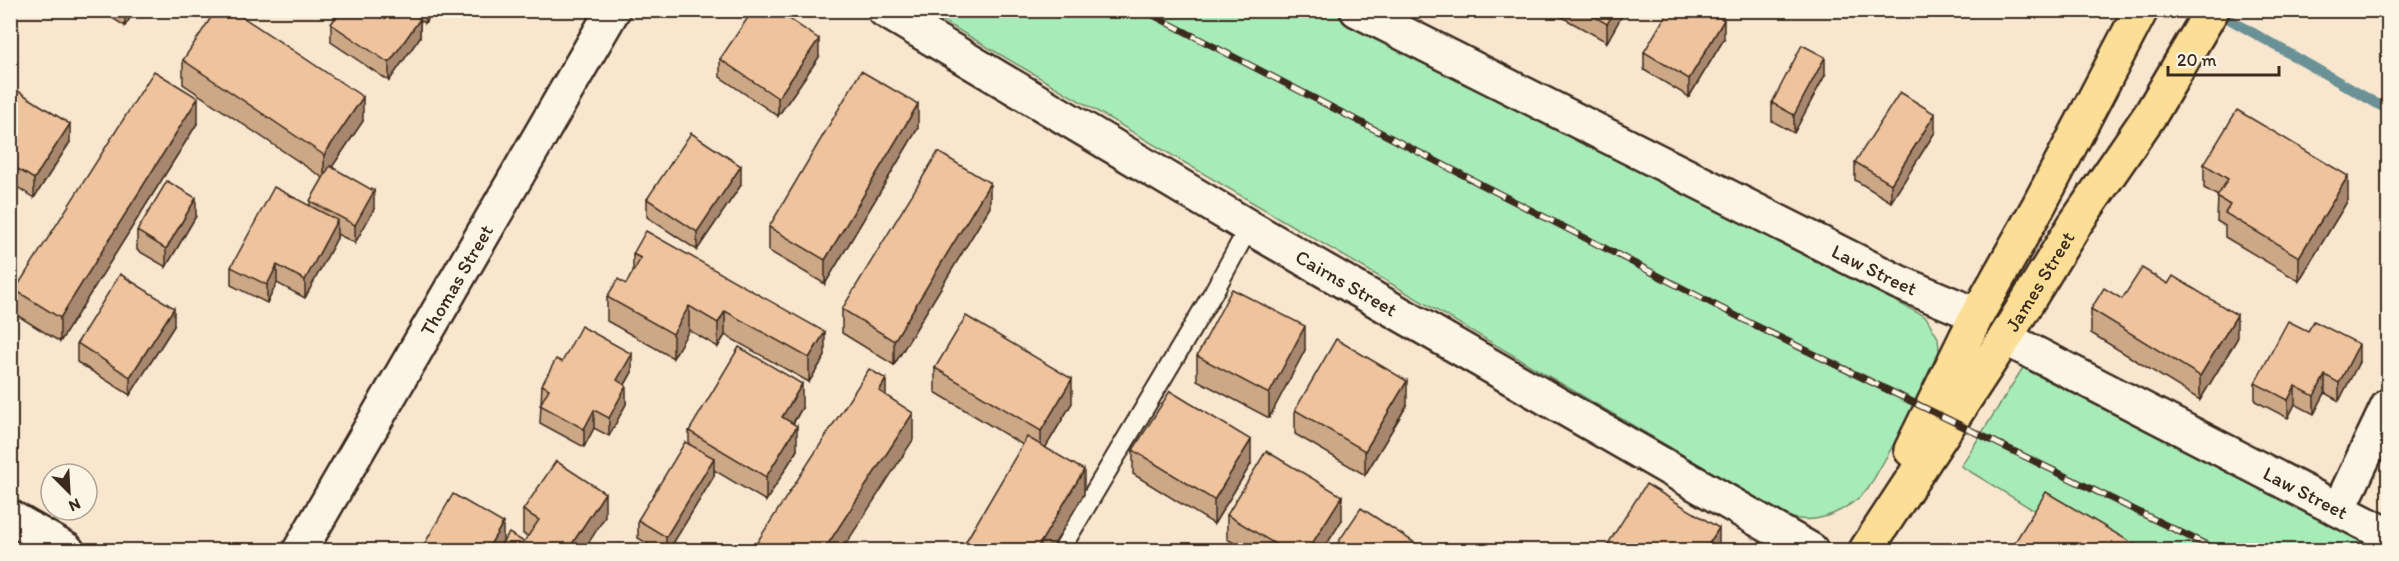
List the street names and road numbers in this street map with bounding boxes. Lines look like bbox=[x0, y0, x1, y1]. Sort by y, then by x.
street label: Thomas Street bbox=[415, 220, 498, 340]
street label: James Street bbox=[2000, 227, 2080, 336]
street label: Law Street bbox=[1828, 239, 1921, 301]
street label: Cairns Street bbox=[1291, 244, 1402, 322]
street label: Law Street bbox=[2259, 461, 2352, 524]

